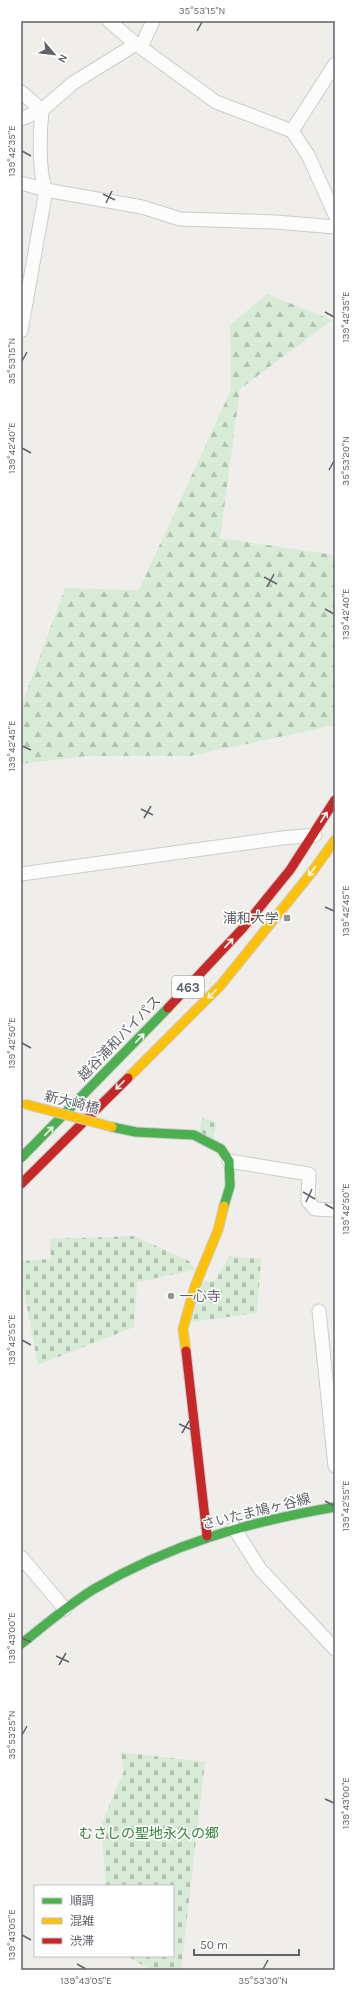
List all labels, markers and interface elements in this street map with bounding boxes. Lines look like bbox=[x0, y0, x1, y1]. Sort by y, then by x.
text: 35°53'15"N bbox=[179, 5, 225, 17]
north arrow bbox=[34, 34, 74, 74]
text: N bbox=[55, 52, 70, 65]
text: 139°42'35"E bbox=[6, 125, 18, 177]
text: 139°42'35"E bbox=[340, 291, 352, 343]
text: 35°53'15"N bbox=[6, 338, 18, 384]
text: 139°42'40"E bbox=[6, 422, 18, 474]
text: 35°53'20"N bbox=[340, 436, 352, 486]
text: 139°42'40"E bbox=[340, 588, 352, 640]
text: 139°42'45"E bbox=[6, 720, 18, 772]
one-way arrow bbox=[320, 812, 328, 823]
one-way arrow bbox=[308, 866, 316, 877]
text: 139°42'45"E bbox=[340, 885, 352, 937]
place label: 浦和大学 bbox=[223, 910, 279, 927]
marker: 浦和大学 bbox=[282, 913, 292, 923]
one-way arrow bbox=[224, 938, 234, 948]
road number: 463 bbox=[172, 976, 204, 998]
one-way arrow bbox=[207, 989, 217, 999]
street label: 越谷浦和バイパス bbox=[74, 992, 164, 1084]
text: 139°42'50"E bbox=[6, 1017, 18, 1069]
one-way arrow bbox=[135, 1033, 144, 1043]
one-way arrow bbox=[115, 1080, 125, 1090]
street label: 新大崎橋 bbox=[43, 1087, 101, 1118]
one-way arrow bbox=[44, 1126, 54, 1136]
text: 139°42'50"E bbox=[340, 1183, 352, 1235]
place label: 一心寺 bbox=[179, 1288, 221, 1305]
marker: 一心寺 bbox=[166, 1291, 176, 1301]
text: 139°42'55"E bbox=[6, 1314, 18, 1366]
text: 139°42'55"E bbox=[340, 1480, 352, 1532]
street label: さいたま鳩ヶ谷線 bbox=[200, 1490, 312, 1533]
text: 139°43'00"E bbox=[6, 1612, 18, 1664]
text: 35°53'25"N bbox=[6, 1710, 18, 1760]
text: 139°43'00"E bbox=[340, 1777, 352, 1829]
park label: むさしの聖地永久の郷 bbox=[79, 1825, 219, 1842]
legend bbox=[34, 1885, 174, 1957]
text: 順調 bbox=[70, 1894, 94, 1908]
text: 139°43'05"E bbox=[6, 1909, 18, 1961]
text: 混雑 bbox=[70, 1914, 94, 1928]
scale bar bbox=[194, 1931, 299, 1957]
text: 渋滞 bbox=[70, 1934, 94, 1948]
text: 50 m bbox=[200, 1938, 228, 1952]
text: 139°43'05"E bbox=[60, 1975, 112, 1987]
text: 35°53'30"N bbox=[238, 1975, 288, 1987]

